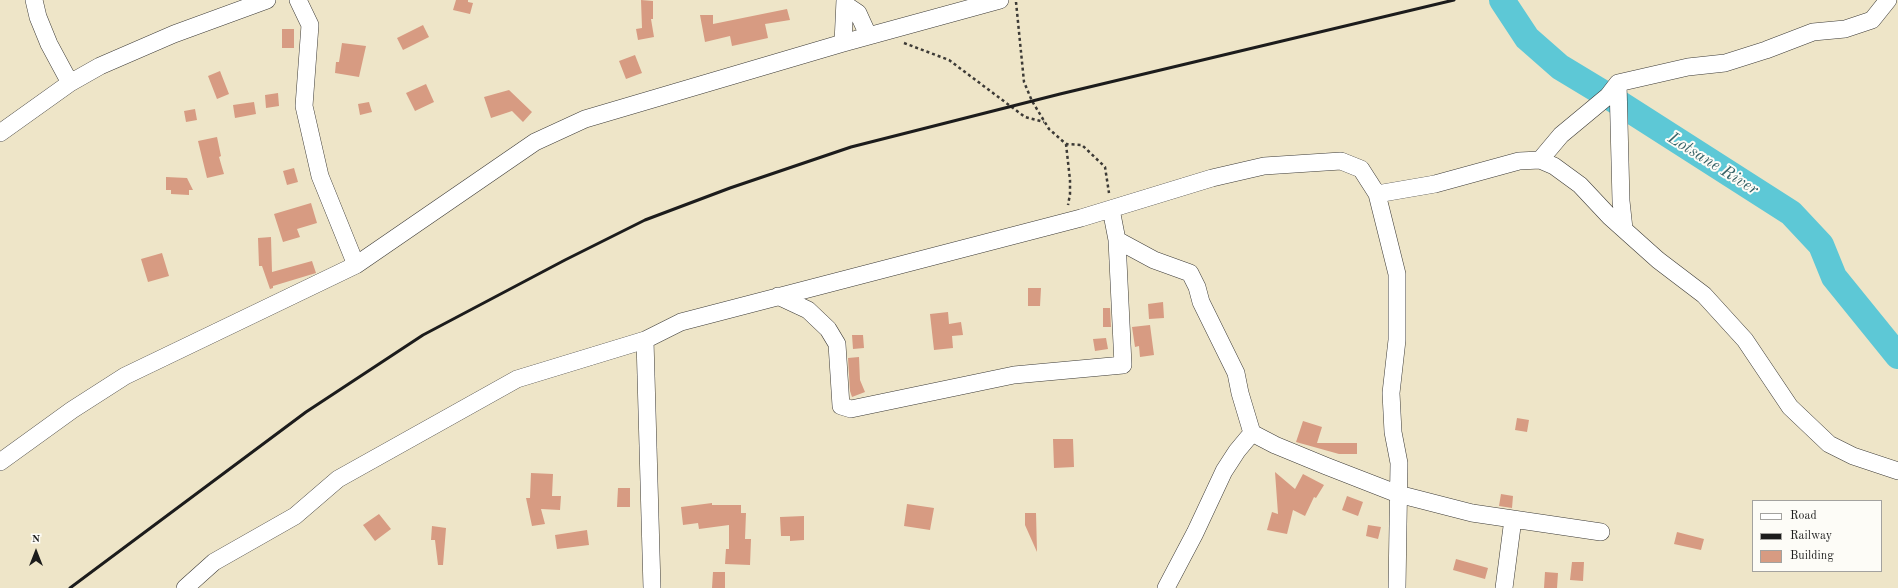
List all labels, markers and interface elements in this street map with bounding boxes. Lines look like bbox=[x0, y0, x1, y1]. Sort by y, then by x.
water label: Lotsane River bbox=[1664, 128, 1762, 200]
legend bbox=[1752, 500, 1882, 572]
text: Road bbox=[1790, 510, 1817, 522]
text: Railway bbox=[1790, 530, 1832, 542]
north arrow bbox=[16, 532, 56, 572]
text: N bbox=[32, 534, 40, 545]
text: Building bbox=[1790, 550, 1834, 562]

